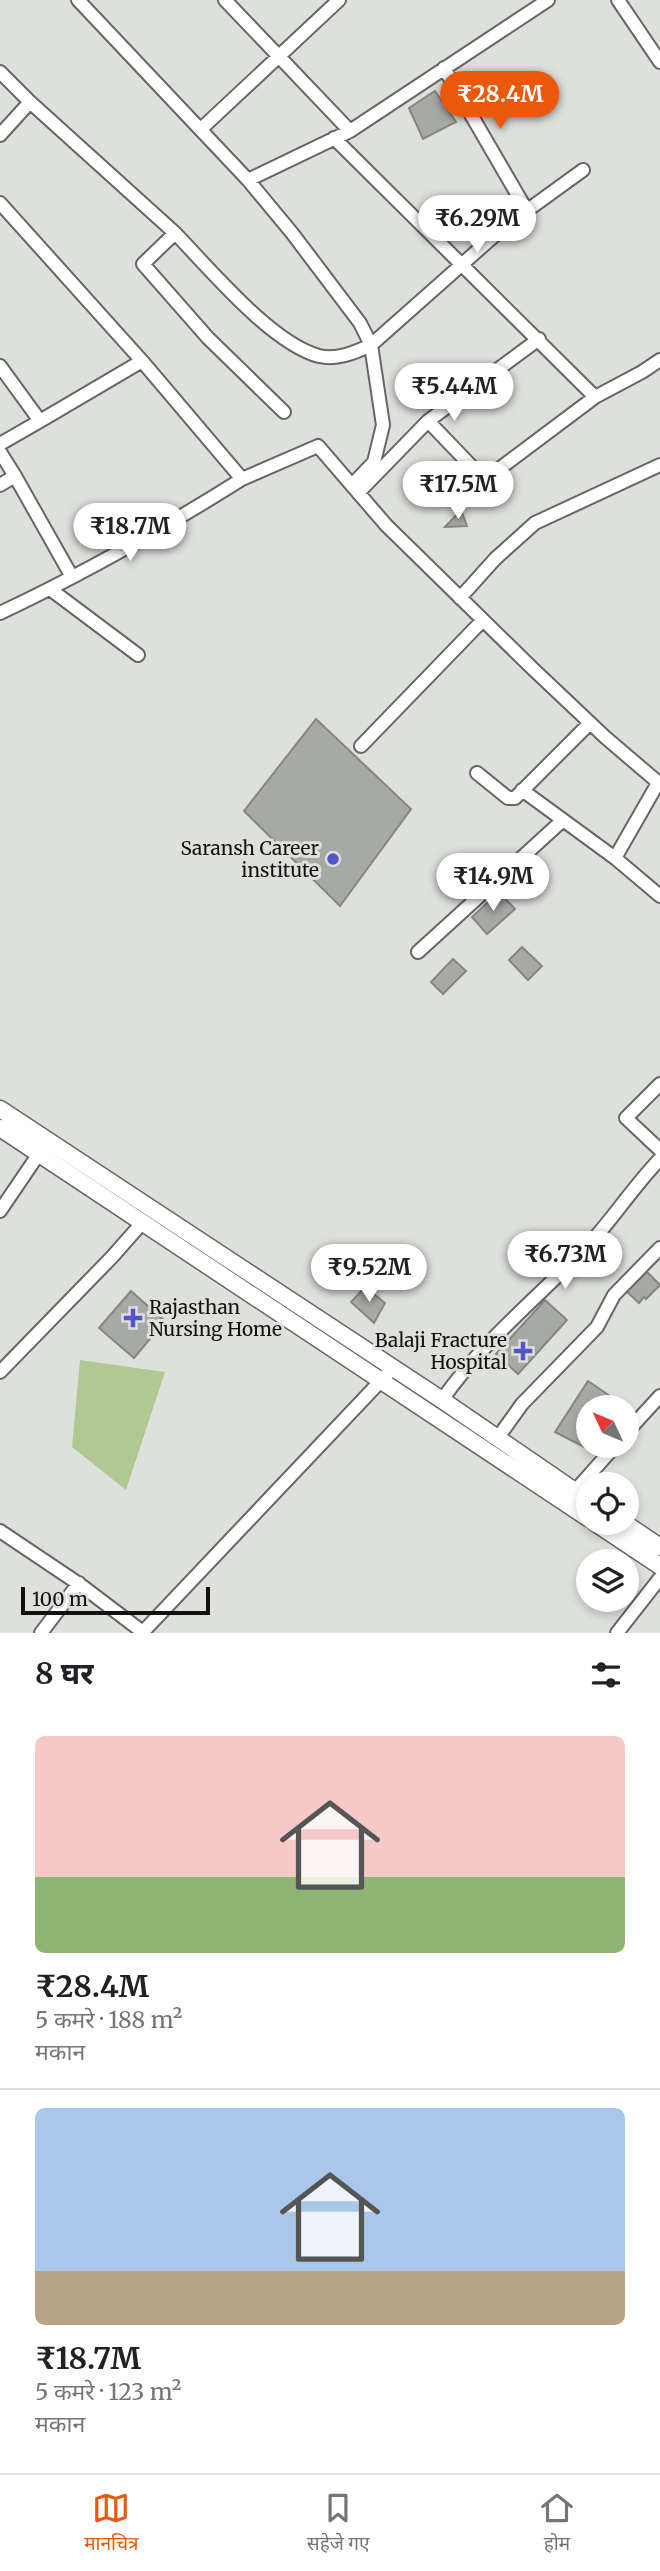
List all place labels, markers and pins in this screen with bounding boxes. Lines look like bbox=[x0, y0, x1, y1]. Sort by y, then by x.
pin: ₹28.4M bbox=[443, 72, 557, 131]
pin: ₹6.29M bbox=[420, 196, 534, 255]
pin: ₹5.44M bbox=[397, 364, 511, 423]
pin: ₹17.5M bbox=[401, 462, 515, 521]
pin: ₹18.7M bbox=[73, 504, 187, 563]
place label: Saransh Career institute bbox=[180, 836, 319, 882]
marker: Saransh Career institute bbox=[325, 851, 341, 867]
pin: ₹14.9M bbox=[436, 853, 550, 913]
pin: ₹6.73M bbox=[508, 1232, 622, 1291]
pin: ₹9.52M bbox=[312, 1244, 426, 1304]
place label: Rajasthan Nursing Home bbox=[149, 1295, 282, 1341]
marker: Rajasthan Nursing Home bbox=[123, 1308, 143, 1328]
place label: Balaji Fracture Hospital bbox=[375, 1328, 507, 1374]
marker: Balaji Fracture Hospital bbox=[513, 1341, 533, 1361]

